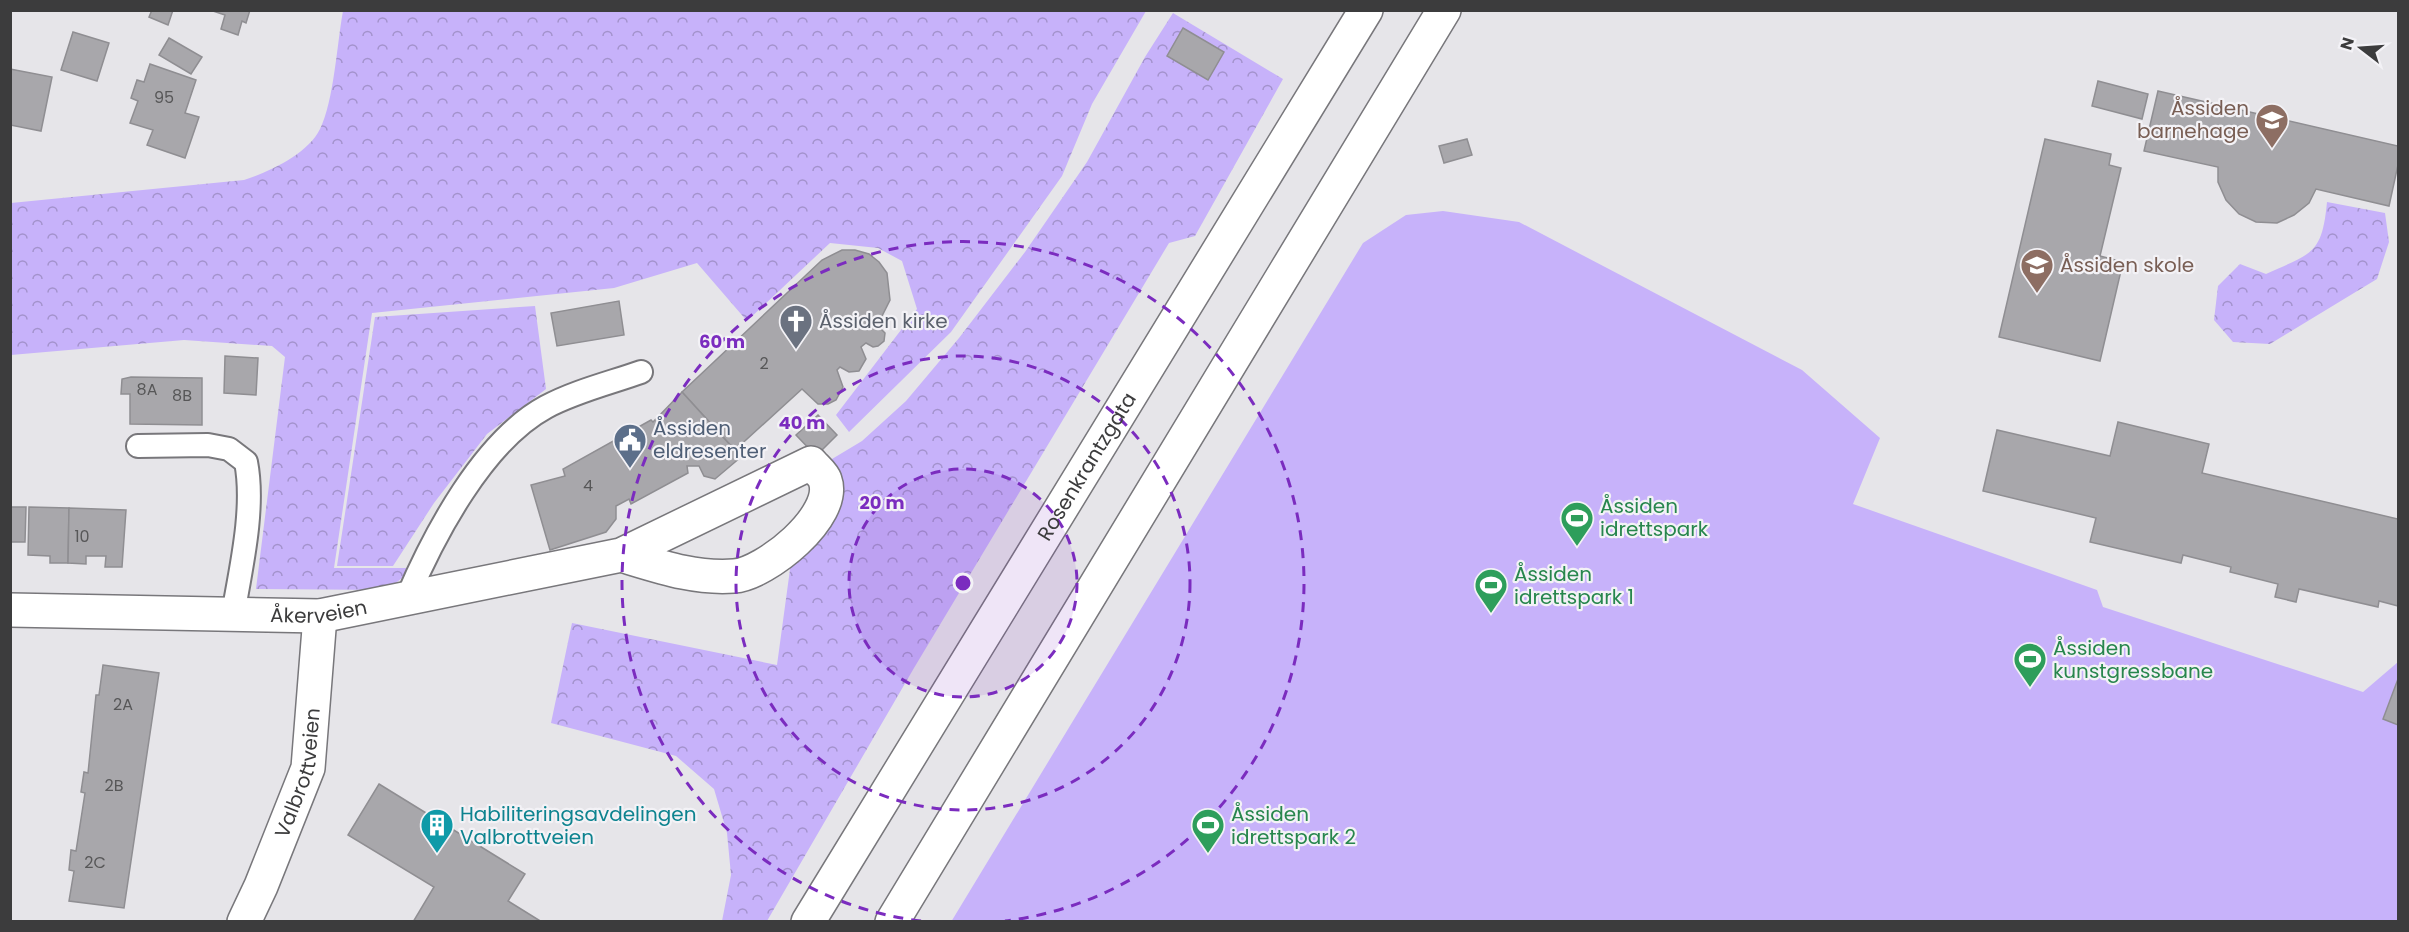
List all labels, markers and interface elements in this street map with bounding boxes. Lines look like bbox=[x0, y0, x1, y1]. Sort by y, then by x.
north arrow bbox=[2331, 18, 2391, 78]
text: N bbox=[2334, 35, 2360, 53]
house number: 95 bbox=[154, 86, 174, 109]
place label: Åssiden barnehage bbox=[2137, 94, 2249, 145]
school or university icon: Åssiden barnehage bbox=[2254, 102, 2290, 149]
school or university icon: Åssiden skole bbox=[2019, 247, 2055, 294]
place label: Åssiden skole bbox=[2060, 251, 2194, 279]
church icon: Åssiden kirke bbox=[778, 303, 814, 350]
place label: Åssiden kirke bbox=[819, 307, 948, 335]
text: 60 m bbox=[699, 329, 745, 354]
house number: 2 bbox=[759, 352, 769, 375]
house number: 8A bbox=[137, 378, 158, 401]
house number: 8B bbox=[172, 384, 192, 407]
street label: Rosenkrantzgata bbox=[1031, 387, 1143, 546]
text: 40 m bbox=[779, 410, 825, 435]
place label: Åssiden eldresenter bbox=[653, 414, 766, 465]
public building icon: Åssiden eldresenter bbox=[612, 422, 648, 469]
house number: 4 bbox=[583, 474, 593, 497]
text: 20 m bbox=[860, 490, 904, 515]
place label: Åssiden idrettspark bbox=[1600, 492, 1709, 543]
sports icon: Åssiden idrettspark bbox=[1559, 500, 1595, 547]
house number: 10 bbox=[74, 525, 90, 548]
place label: Åssiden idrettspark 1 bbox=[1514, 560, 1634, 611]
sports icon: Åssiden idrettspark 1 bbox=[1473, 567, 1509, 614]
centre of rings bbox=[953, 573, 973, 593]
street label: Åkerveien bbox=[270, 593, 369, 630]
place label: Åssiden kunstgressbane bbox=[2053, 634, 2213, 685]
sports icon: Åssiden kunstgressbane bbox=[2012, 641, 2048, 688]
house number: 2A bbox=[113, 693, 133, 716]
street label: Valbrottveien bbox=[268, 707, 327, 842]
house number: 2B bbox=[104, 774, 124, 797]
place label: Habiliteringsavdelingen Valbrottveien bbox=[460, 800, 696, 851]
place label: Åssiden idrettspark 2 bbox=[1231, 800, 1356, 851]
building icon: Habiliteringsavdelingen Valbrottveien bbox=[419, 807, 455, 854]
sports icon: Åssiden idrettspark 2 bbox=[1190, 807, 1226, 854]
house number: 2C bbox=[84, 851, 106, 874]

